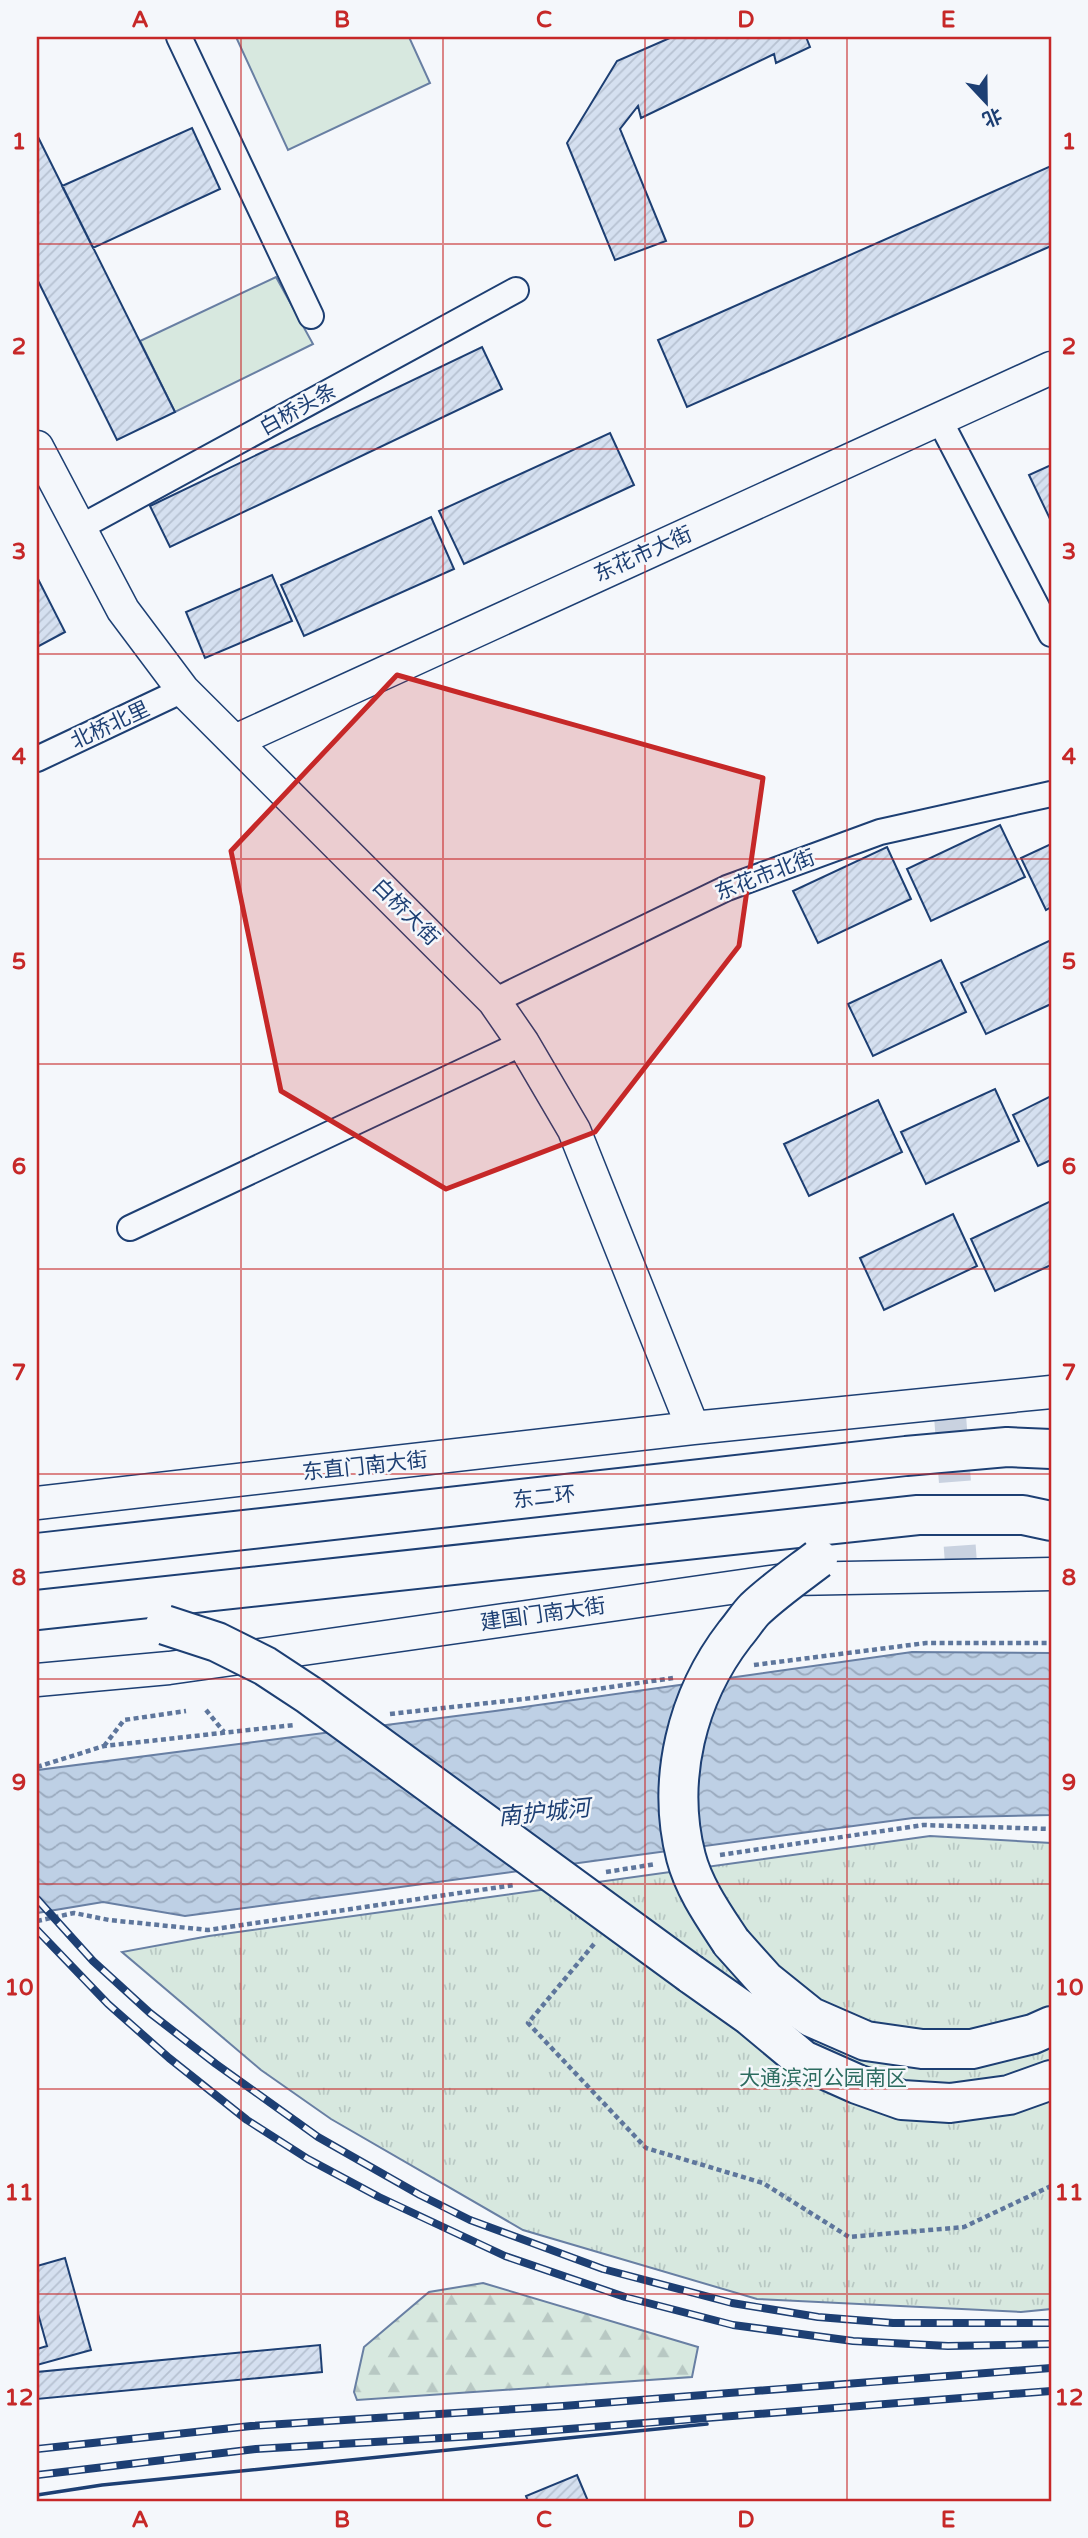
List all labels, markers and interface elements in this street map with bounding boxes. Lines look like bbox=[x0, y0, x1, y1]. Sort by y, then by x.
text: A bbox=[131, 6, 149, 34]
text: B bbox=[334, 6, 350, 34]
text: C bbox=[536, 6, 552, 34]
text: D bbox=[737, 6, 755, 34]
text: E bbox=[941, 6, 955, 34]
north arrow bbox=[951, 66, 1021, 136]
text: 北 bbox=[979, 103, 1005, 131]
text: 1 bbox=[12, 128, 26, 156]
text: 1 bbox=[1062, 128, 1076, 156]
text: 2 bbox=[12, 333, 26, 361]
text: 2 bbox=[1062, 333, 1076, 361]
street label: 白桥头条 bbox=[255, 378, 341, 441]
street label: 东花市大街 bbox=[590, 522, 696, 587]
text: 3 bbox=[12, 538, 26, 566]
text: 3 bbox=[1062, 538, 1076, 566]
street label: 北桥北里 bbox=[67, 696, 154, 755]
text: 4 bbox=[12, 743, 27, 771]
text: 4 bbox=[1062, 743, 1077, 771]
street label: 东花市北街 bbox=[712, 845, 819, 906]
street label: 白桥大街 bbox=[367, 874, 444, 951]
text: 5 bbox=[12, 948, 26, 976]
text: 5 bbox=[1062, 948, 1076, 976]
text: 6 bbox=[12, 1153, 26, 1181]
text: 6 bbox=[1062, 1153, 1076, 1181]
text: 7 bbox=[12, 1359, 26, 1387]
text: 7 bbox=[1062, 1359, 1076, 1387]
street label: 东直门南大街 bbox=[301, 1447, 429, 1486]
street label: 东二环 bbox=[511, 1482, 577, 1513]
text: 8 bbox=[12, 1564, 26, 1592]
text: 8 bbox=[1062, 1564, 1076, 1592]
street label: 建国门南大街 bbox=[479, 1593, 607, 1636]
text: 9 bbox=[12, 1769, 26, 1797]
text: 9 bbox=[1062, 1769, 1076, 1797]
water label: 南护城河 bbox=[497, 1794, 595, 1832]
text: 10 bbox=[5, 1974, 33, 2002]
text: 10 bbox=[1055, 1974, 1083, 2002]
park label: 大通滨河公园南区 bbox=[739, 2066, 907, 2091]
text: 11 bbox=[5, 2179, 33, 2207]
text: 11 bbox=[1055, 2179, 1083, 2207]
text: 12 bbox=[5, 2384, 33, 2412]
text: 12 bbox=[1055, 2384, 1083, 2412]
text: A bbox=[131, 2506, 149, 2534]
text: B bbox=[334, 2506, 350, 2534]
text: C bbox=[536, 2506, 552, 2534]
text: D bbox=[737, 2506, 755, 2534]
text: E bbox=[941, 2506, 955, 2534]

